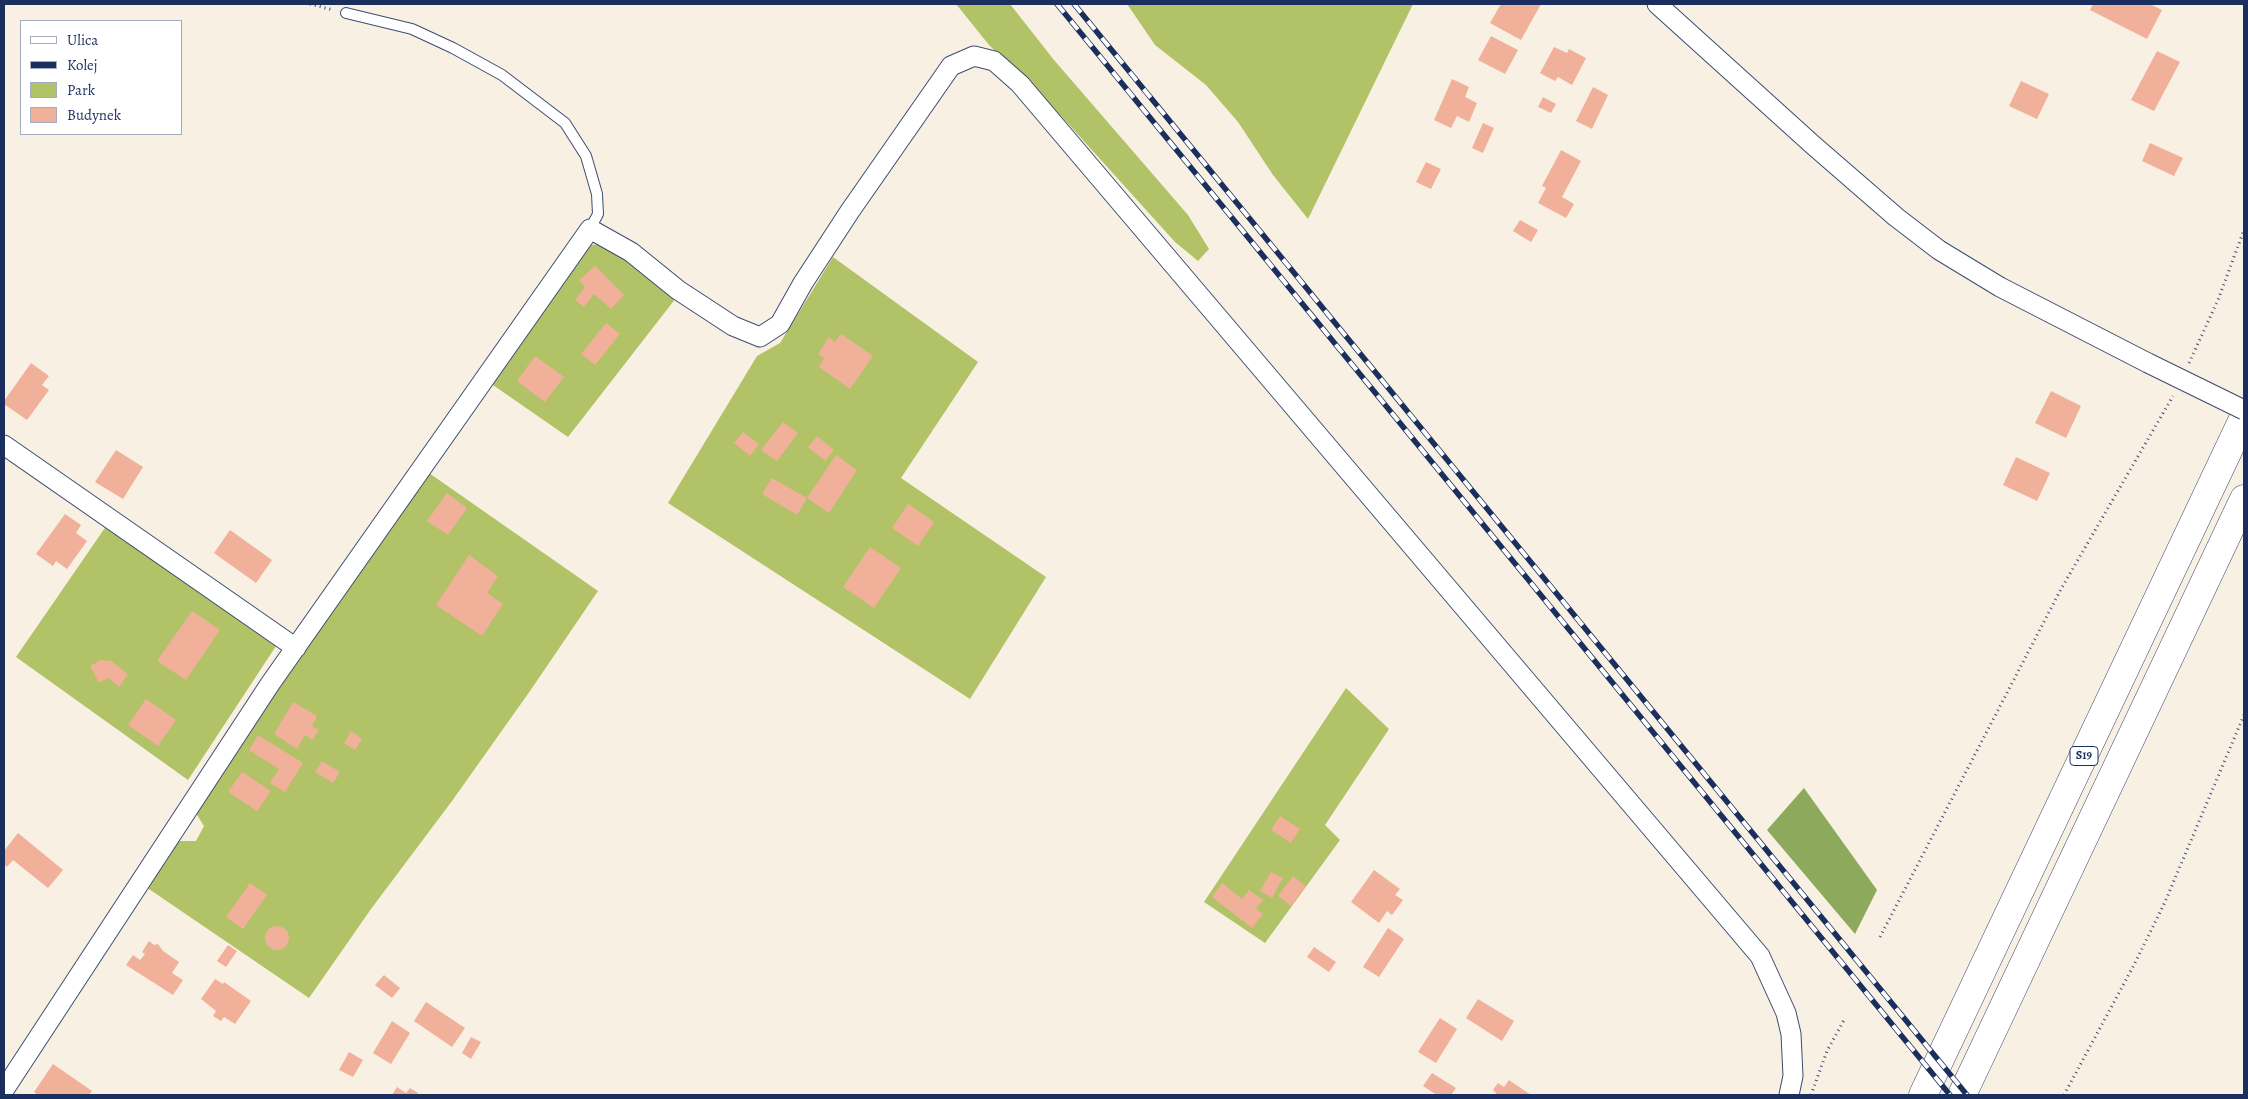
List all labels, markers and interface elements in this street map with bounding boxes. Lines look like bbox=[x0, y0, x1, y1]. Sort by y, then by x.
legend bbox=[20, 20, 182, 135]
text: Ulica bbox=[67, 30, 98, 50]
text: Kolej bbox=[67, 55, 98, 75]
text: Park bbox=[67, 80, 95, 100]
text: Budynek bbox=[67, 105, 121, 125]
road number: S19 bbox=[2070, 746, 2098, 766]

